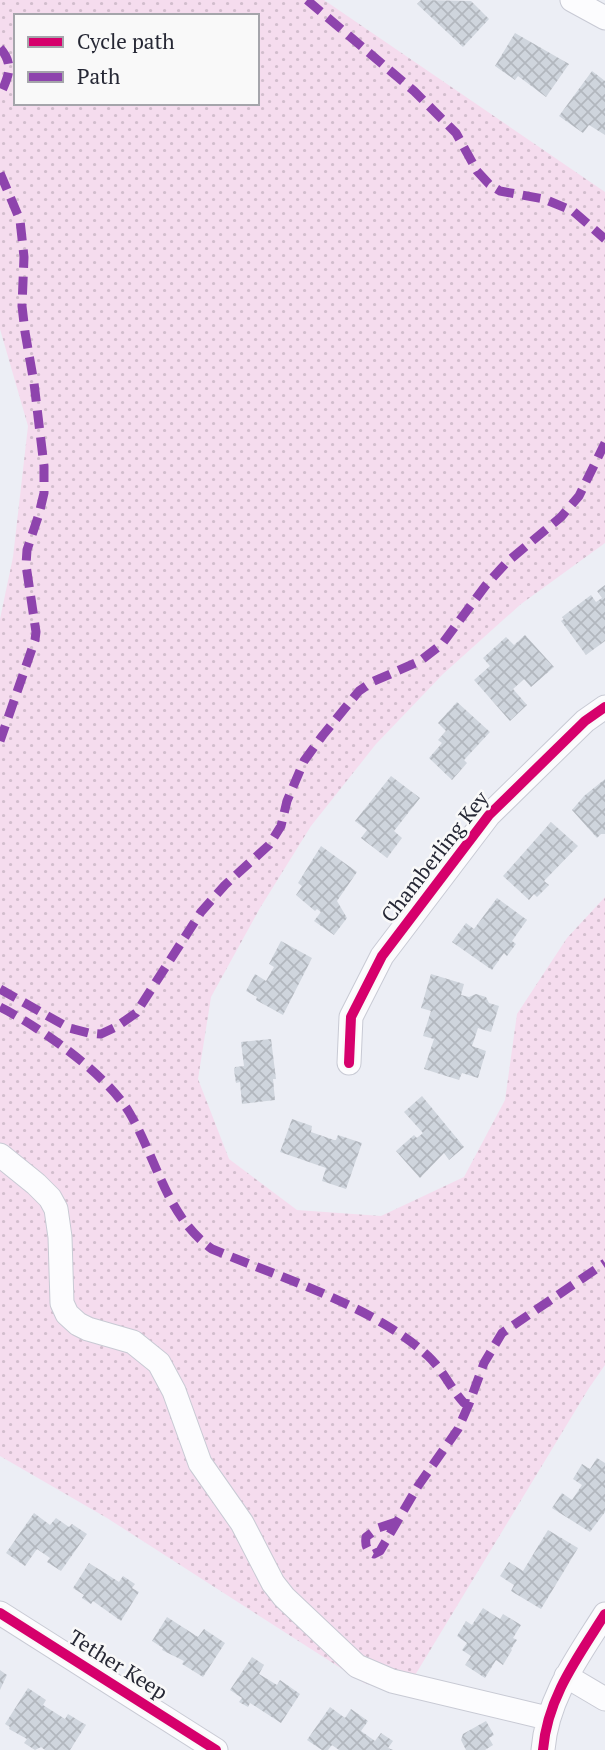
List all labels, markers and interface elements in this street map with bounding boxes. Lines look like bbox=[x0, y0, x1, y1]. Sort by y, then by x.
legend bbox=[14, 14, 259, 105]
text: Cycle path bbox=[77, 27, 175, 55]
text: Path bbox=[77, 62, 120, 90]
street label: Chamberling Key bbox=[374, 785, 495, 928]
street label: Tether Keep bbox=[64, 1623, 173, 1706]

